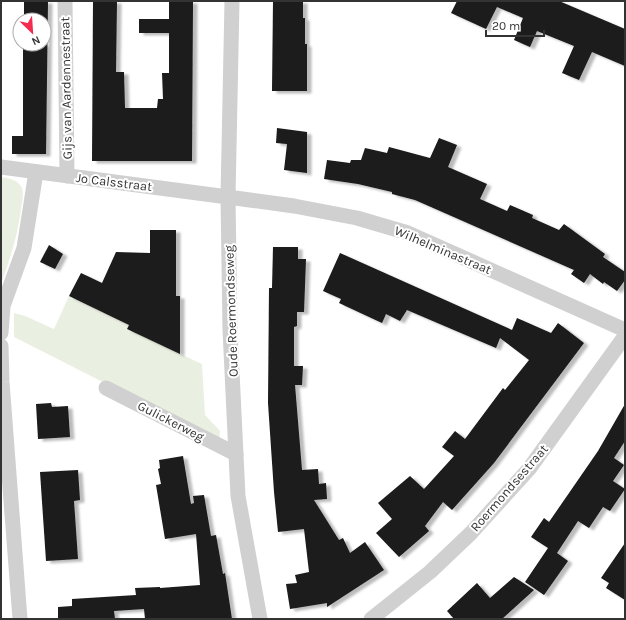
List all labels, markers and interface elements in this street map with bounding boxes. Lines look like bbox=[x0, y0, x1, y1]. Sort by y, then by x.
north arrow bbox=[12, 12, 52, 52]
scale bar bbox=[486, 12, 544, 38]
street label: Gijs van Aardennestraat bbox=[57, 16, 75, 159]
text: 20 m bbox=[492, 19, 520, 33]
text: N bbox=[30, 33, 42, 48]
street label: Jo Calsstraat bbox=[75, 170, 153, 194]
street label: Wilhelminastraat bbox=[392, 223, 494, 277]
street label: Oude Roermondseweg bbox=[221, 244, 241, 377]
street label: Gulickerweg bbox=[135, 398, 207, 444]
street label: Roermondsestraat bbox=[467, 441, 551, 535]

